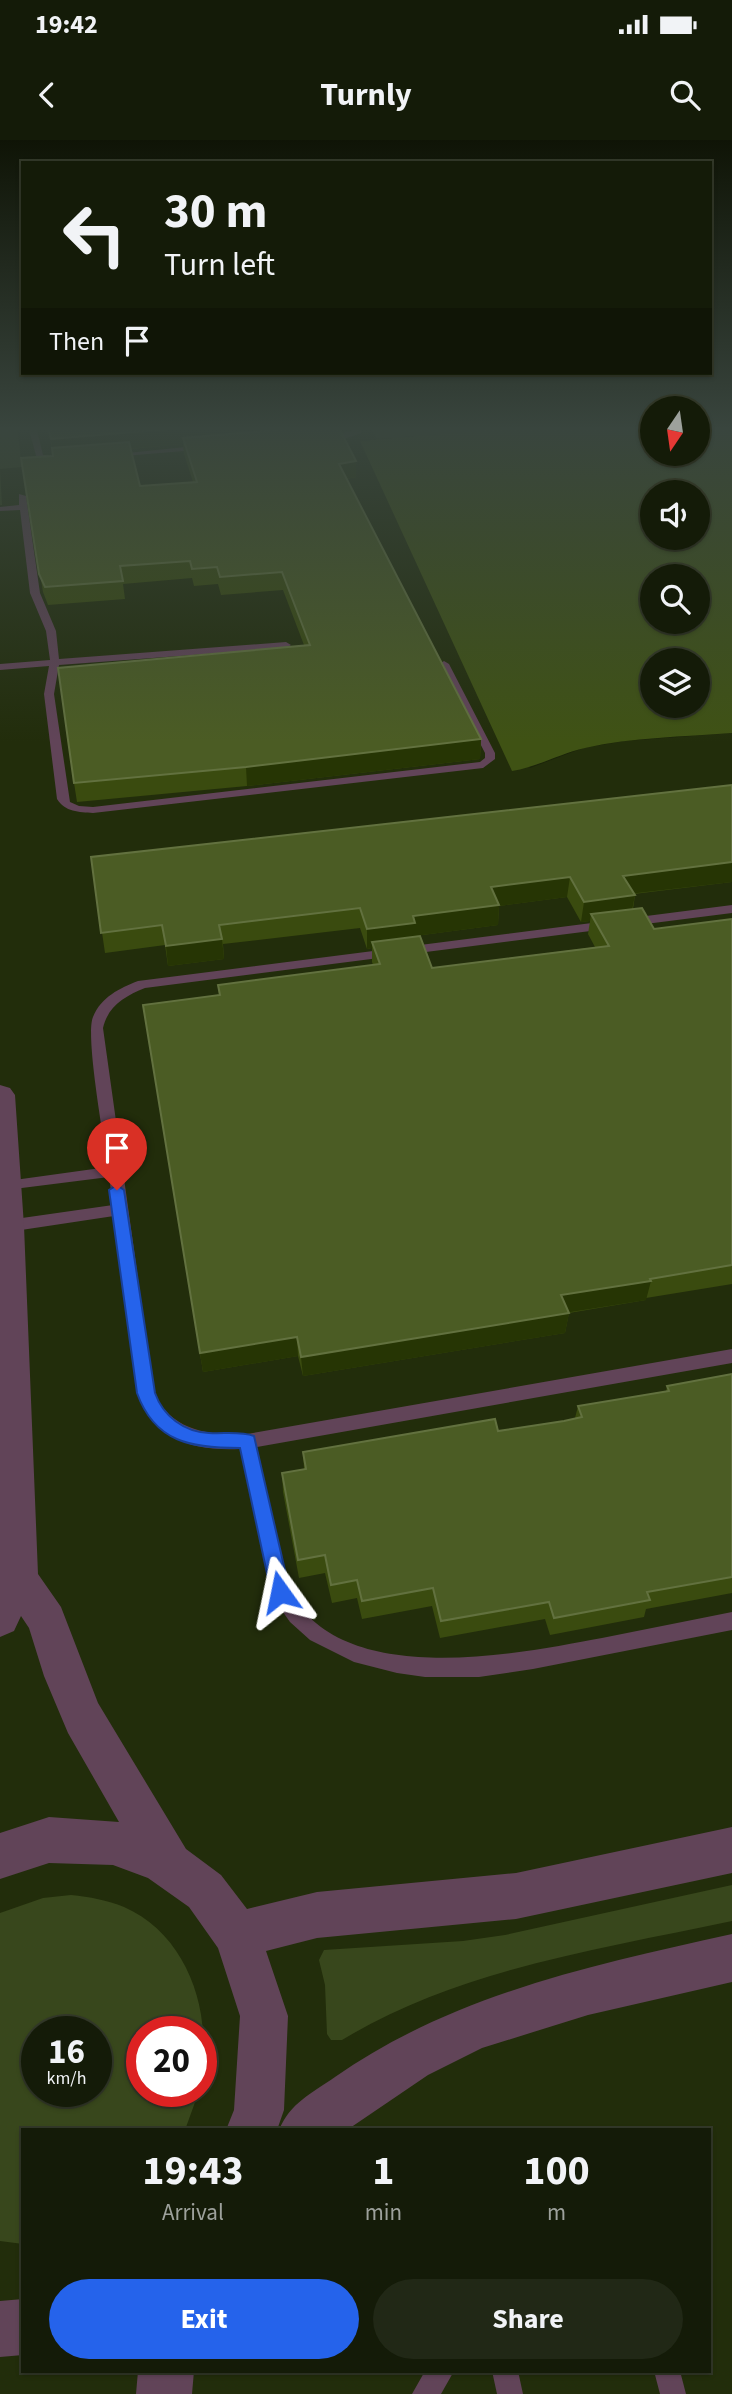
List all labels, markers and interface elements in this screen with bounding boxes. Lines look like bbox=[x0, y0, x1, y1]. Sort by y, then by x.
text: 19:42 bbox=[35, 6, 98, 43]
text: Turnly bbox=[320, 72, 412, 118]
icon: back bbox=[28, 76, 66, 114]
icon: search bbox=[666, 76, 704, 114]
text: 30 m bbox=[164, 177, 268, 247]
icon: left bbox=[49, 189, 140, 280]
text: Turn left bbox=[164, 242, 275, 288]
icon: arrive bbox=[118, 322, 156, 360]
text: Then bbox=[49, 323, 104, 360]
north arrow bbox=[640, 396, 710, 466]
map controls bbox=[640, 396, 710, 718]
button: sound bbox=[640, 480, 710, 550]
button: search bbox=[640, 564, 710, 634]
button: layers bbox=[640, 648, 710, 718]
pin bbox=[87, 1118, 147, 1190]
icon: arrive bbox=[98, 1129, 136, 1167]
position arrow bbox=[243, 1555, 317, 1629]
speed limit sign: 20 bbox=[126, 2016, 217, 2107]
text: 16 bbox=[48, 2027, 85, 2077]
text: km/h bbox=[47, 2066, 86, 2091]
text: 19:43 bbox=[142, 2141, 244, 2201]
text: 1 bbox=[372, 2141, 394, 2201]
text: 100 bbox=[523, 2141, 590, 2201]
text: Arrival bbox=[162, 2196, 224, 2229]
text: min bbox=[365, 2196, 402, 2229]
text: m bbox=[547, 2196, 566, 2229]
button: Exit bbox=[49, 2279, 359, 2359]
button: Share bbox=[373, 2279, 683, 2359]

